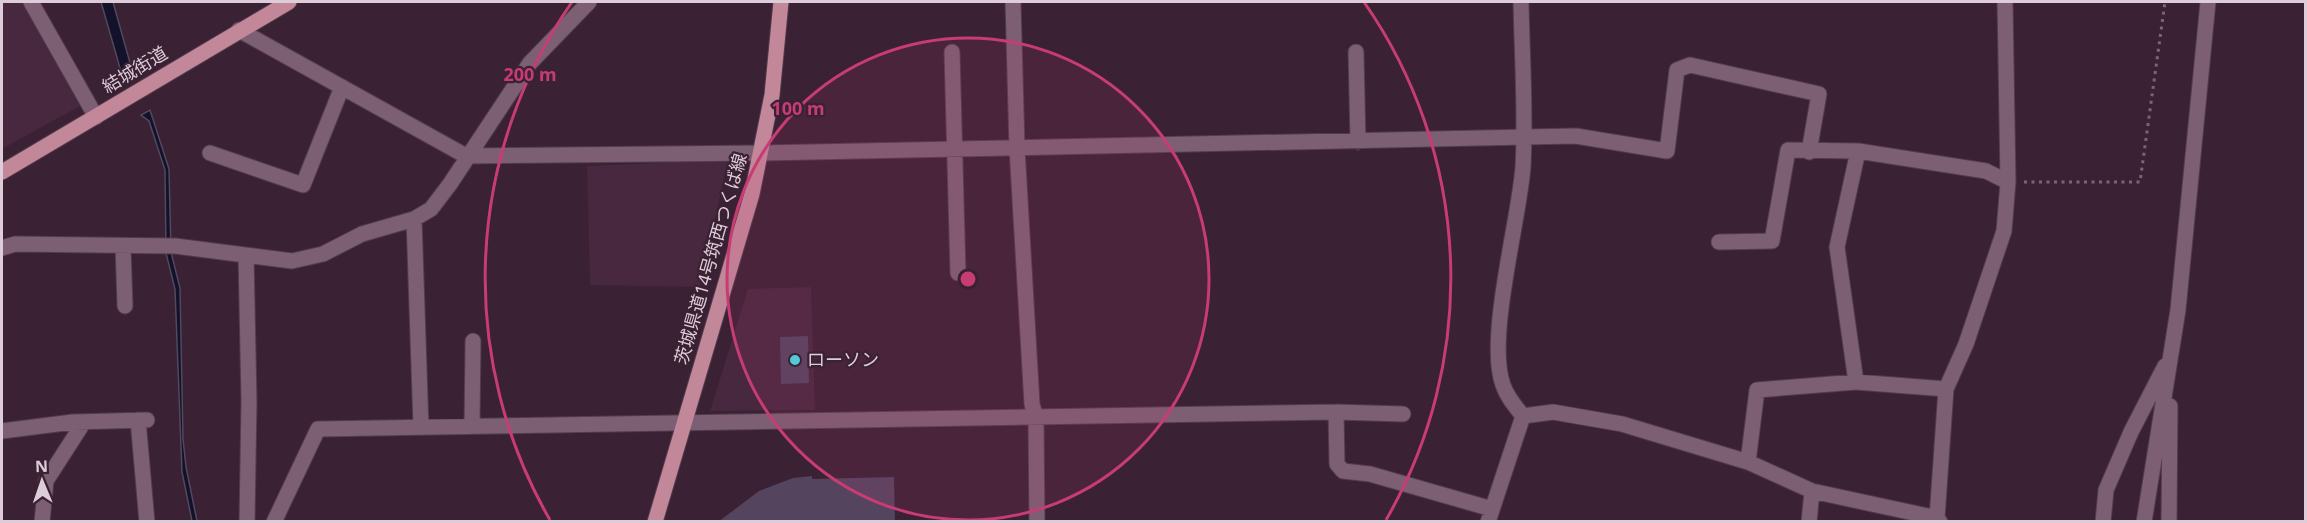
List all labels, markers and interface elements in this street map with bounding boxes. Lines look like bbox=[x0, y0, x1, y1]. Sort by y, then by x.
street label: 結城街道 bbox=[97, 40, 172, 98]
text: 200 m bbox=[503, 62, 557, 86]
text: 100 m bbox=[771, 96, 825, 120]
street label: 茨城県道14号筑西つくば線 bbox=[668, 150, 752, 367]
centre of rings bbox=[958, 269, 978, 289]
place label: ローソン bbox=[807, 347, 879, 371]
marker: ローソン bbox=[788, 353, 802, 367]
north arrow bbox=[12, 451, 72, 511]
text: N bbox=[35, 455, 48, 477]

